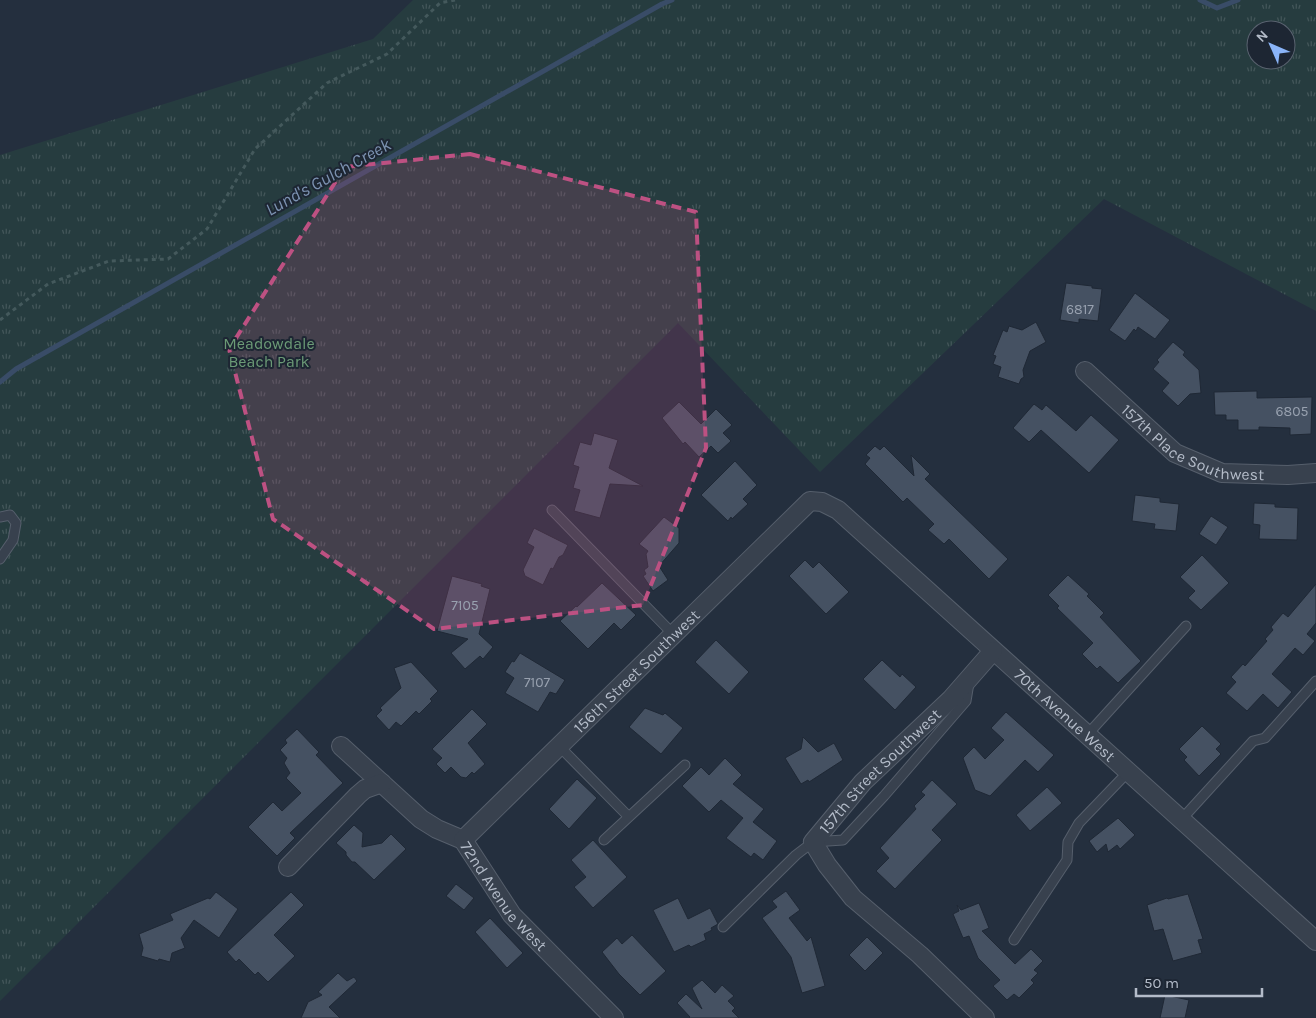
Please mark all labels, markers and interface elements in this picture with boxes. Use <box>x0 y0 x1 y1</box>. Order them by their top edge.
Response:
north arrow <box>1246 20 1296 70</box>
text: N <box>1253 27 1272 46</box>
water label: Lund's Gulch Creek <box>261 133 395 221</box>
house number: 6817 <box>1066 301 1094 318</box>
park label: Meadowdale Beach Park <box>223 334 315 371</box>
street label: 157th Place Southwest <box>1118 400 1264 484</box>
house number: 6805 <box>1276 403 1309 420</box>
house number: 7105 <box>451 597 479 614</box>
street label: 156th Street Southwest <box>569 605 703 737</box>
street label: 70th Avenue West <box>1011 664 1120 765</box>
house number: 7107 <box>524 674 550 691</box>
street label: 157th Street Southwest <box>815 704 945 837</box>
street label: 72nd Avenue West <box>457 838 551 955</box>
scale bar <box>1136 966 1262 998</box>
text: 50 m <box>1144 974 1179 992</box>

